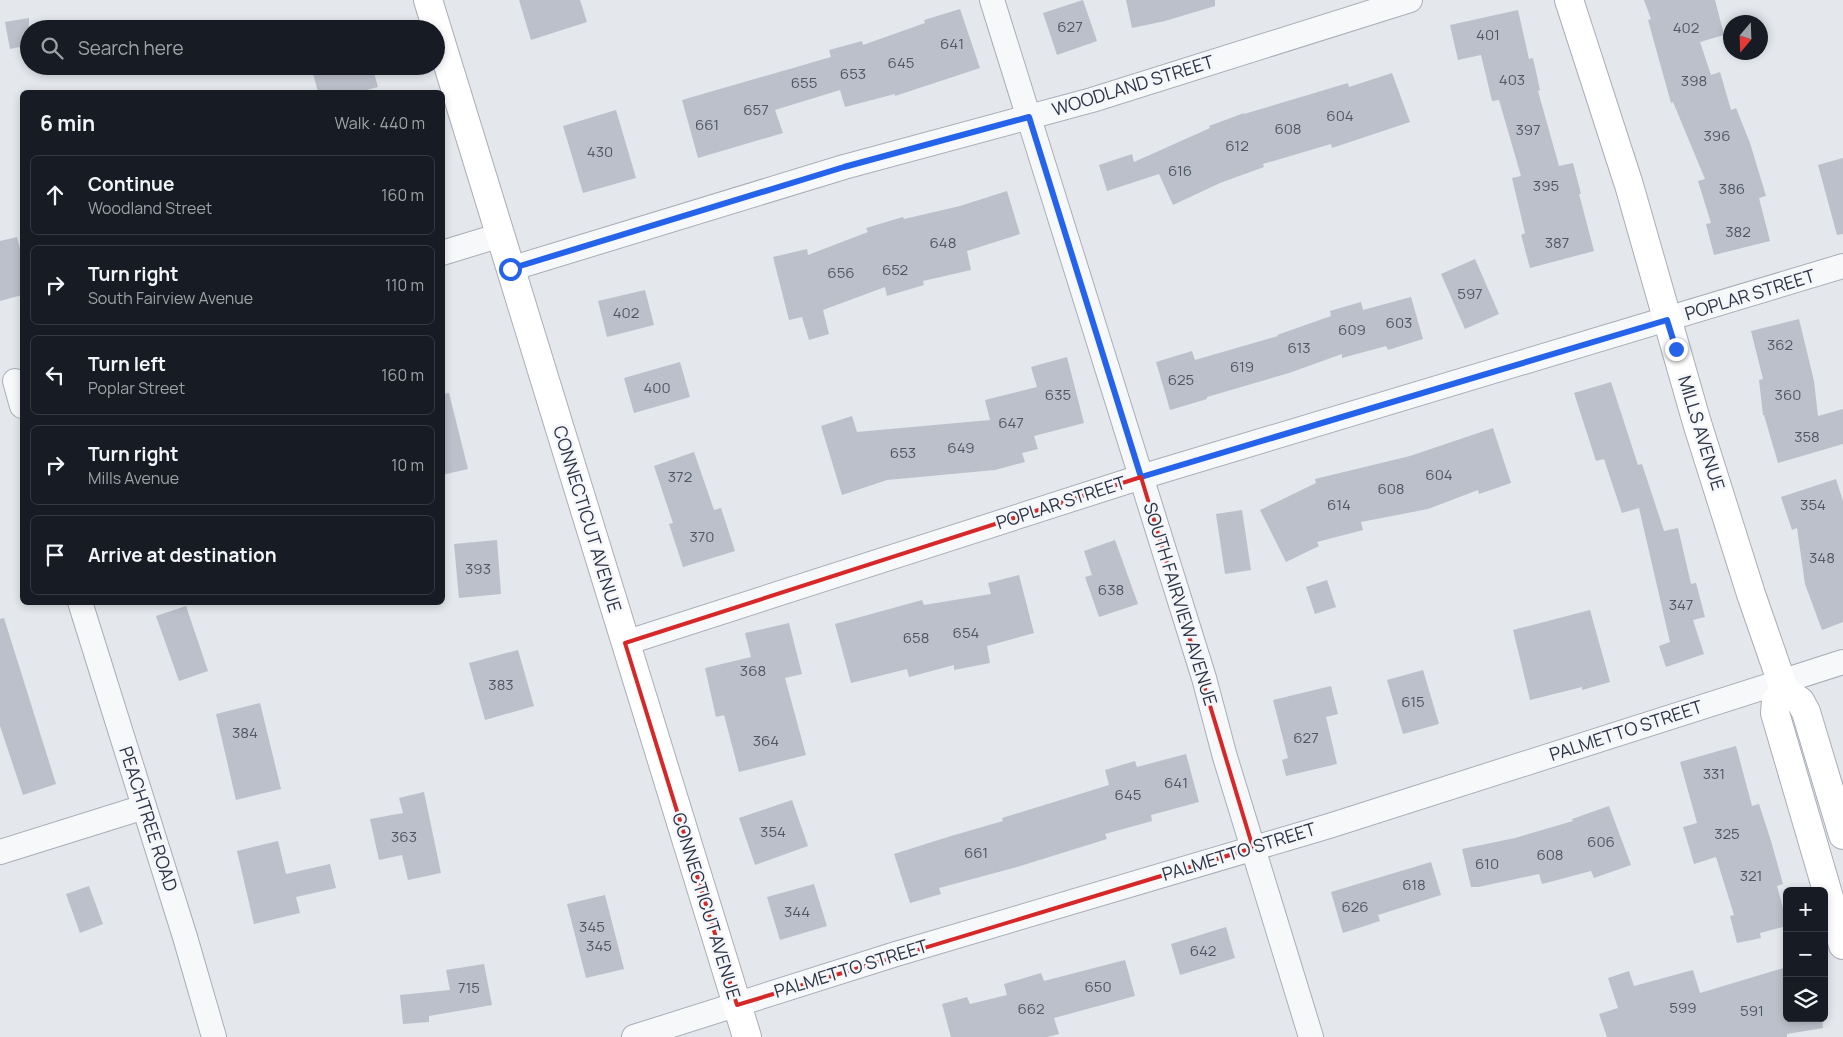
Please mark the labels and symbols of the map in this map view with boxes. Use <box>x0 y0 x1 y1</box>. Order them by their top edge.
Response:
north arrow <box>1723 15 1768 60</box>
house number: 627 <box>1057 16 1083 37</box>
house number: 402 <box>1673 17 1699 38</box>
house number: 401 <box>1476 24 1500 45</box>
house number: 641 <box>940 33 964 54</box>
street label: WOODLAND STREET <box>1049 49 1217 121</box>
house number: 645 <box>888 52 914 73</box>
house number: 653 <box>840 63 866 84</box>
house number: 403 <box>1499 69 1525 90</box>
house number: 398 <box>1681 70 1707 91</box>
house number: 655 <box>791 72 817 93</box>
house number: 657 <box>743 99 769 120</box>
house number: 604 <box>1326 105 1354 126</box>
house number: 661 <box>695 114 719 135</box>
house number: 608 <box>1274 118 1302 139</box>
house number: 397 <box>1516 119 1540 140</box>
house number: 396 <box>1704 125 1730 146</box>
house number: 612 <box>1225 135 1249 156</box>
house number: 430 <box>587 141 613 162</box>
house number: 616 <box>1168 160 1192 181</box>
house number: 395 <box>1533 175 1559 196</box>
house number: 386 <box>1719 178 1745 199</box>
house number: 382 <box>1725 221 1751 242</box>
house number: 648 <box>930 232 956 253</box>
house number: 387 <box>1545 232 1569 253</box>
route start <box>499 258 522 281</box>
house number: 652 <box>882 259 908 280</box>
house number: 656 <box>827 262 855 283</box>
street label: POPLAR STREET <box>1682 263 1818 325</box>
house number: 597 <box>1457 283 1483 304</box>
house number: 402 <box>613 302 639 323</box>
house number: 603 <box>1386 312 1412 333</box>
house number: 609 <box>1338 319 1366 340</box>
house number: 362 <box>1767 334 1793 355</box>
house number: 613 <box>1287 337 1311 358</box>
route end <box>1665 338 1688 361</box>
house number: 619 <box>1230 356 1254 377</box>
house number: 625 <box>1168 369 1194 390</box>
street label: MILLS AVENUE <box>1673 372 1731 493</box>
house number: 400 <box>643 377 671 398</box>
house number: 635 <box>1045 384 1071 405</box>
house number: 360 <box>1775 384 1801 405</box>
house number: 647 <box>998 412 1024 433</box>
street label: CONNECTICUT AVENUE <box>548 422 628 615</box>
house number: 358 <box>1794 426 1820 447</box>
house number: 649 <box>947 437 975 458</box>
house number: 653 <box>890 442 916 463</box>
house number: 604 <box>1425 464 1453 485</box>
house number: 372 <box>668 466 692 487</box>
street label: POPLAR STREET <box>993 470 1129 534</box>
house number: 608 <box>1377 478 1405 499</box>
house number: 614 <box>1327 494 1351 515</box>
house number: 354 <box>1800 494 1826 515</box>
street label: SOUTH FAIRVIEW AVENUE <box>1139 499 1223 708</box>
house number: 370 <box>690 526 714 547</box>
house number: 348 <box>1809 547 1835 568</box>
house number: 393 <box>465 558 491 579</box>
house number: 638 <box>1098 579 1124 600</box>
house number: 347 <box>1669 594 1693 615</box>
house number: 654 <box>953 622 980 643</box>
house number: 658 <box>903 627 929 648</box>
house number: 368 <box>740 660 766 681</box>
house number: 383 <box>488 674 514 695</box>
house number: 615 <box>1401 691 1425 712</box>
street label: PALMETTO STREET <box>1546 694 1706 766</box>
house number: 384 <box>232 722 258 743</box>
house number: 627 <box>1293 727 1319 748</box>
house number: 364 <box>753 730 779 751</box>
street label: PEACHTREE ROAD <box>114 743 184 894</box>
house number: 331 <box>1703 763 1725 784</box>
house number: 641 <box>1164 772 1188 793</box>
house number: 645 <box>1115 784 1141 805</box>
street label: CONNECTICUT AVENUE <box>667 809 747 1002</box>
street label: PALMETTO STREET <box>1159 816 1319 886</box>
house number: 354 <box>760 821 786 842</box>
house number: 325 <box>1714 823 1740 844</box>
house number: 363 <box>391 826 417 847</box>
house number: 606 <box>1587 831 1615 852</box>
house number: 661 <box>964 842 988 863</box>
house number: 608 <box>1536 844 1564 865</box>
house number: 610 <box>1475 853 1499 874</box>
house number: 321 <box>1740 865 1762 886</box>
house number: 618 <box>1402 874 1426 895</box>
house number: 626 <box>1341 896 1369 917</box>
house number: 344 <box>784 901 810 922</box>
house number: 345 <box>579 916 605 937</box>
street label: PALMETTO STREET <box>771 933 931 1003</box>
house number: 345 <box>586 935 612 956</box>
house number: 642 <box>1190 940 1216 961</box>
house number: 650 <box>1084 976 1112 997</box>
house number: 715 <box>458 977 480 998</box>
house number: 599 <box>1669 997 1697 1018</box>
house number: 662 <box>1017 998 1045 1019</box>
house number: 591 <box>1740 1000 1764 1021</box>

